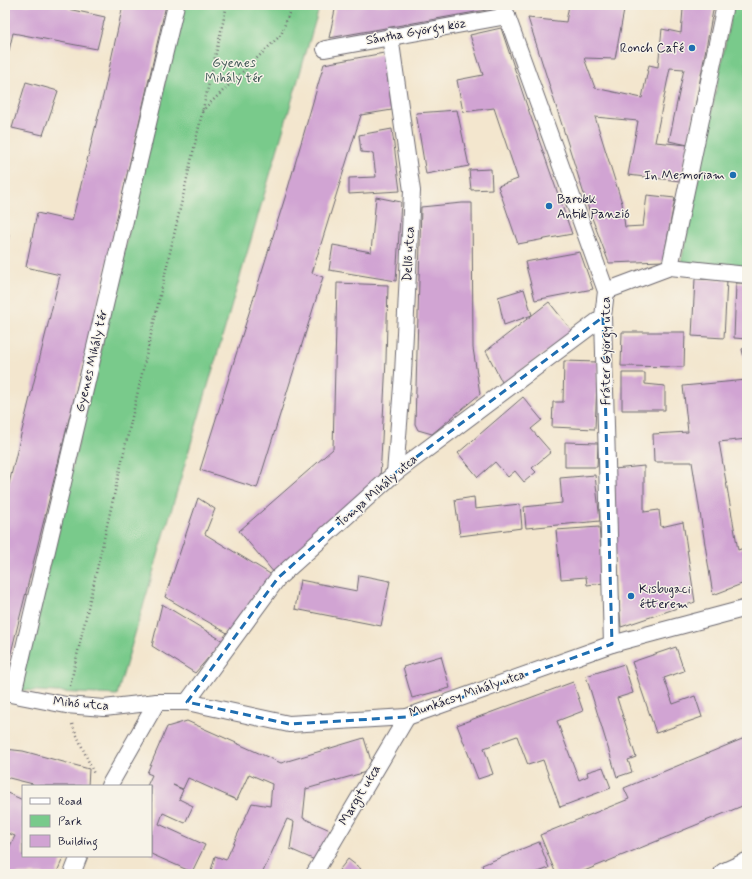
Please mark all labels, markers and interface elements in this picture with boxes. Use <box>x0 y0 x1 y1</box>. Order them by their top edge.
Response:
street label: Sántha György köz <box>365 15 468 51</box>
place label: Ronch Café <box>620 40 684 57</box>
marker: Ronch Café <box>687 43 697 53</box>
park label: Gyenes Mihály tér <box>205 55 264 87</box>
place label: In Memoriam <box>644 167 725 184</box>
marker: In Memoriam <box>728 170 738 180</box>
place label: Barokk Antik Panzió <box>557 191 630 223</box>
marker: Barokk Antik Panzió <box>544 201 554 211</box>
street label: Dellő utca <box>399 226 419 282</box>
street label: Fráter György utca <box>598 297 617 405</box>
street label: Gyenes Mihály tér <box>72 308 112 414</box>
street label: Tompa Mihály utca <box>333 451 421 531</box>
place label: Kisbugaci étterem <box>639 581 691 613</box>
marker: Kisbugaci étterem <box>626 591 636 601</box>
street label: Munkácsy Mihály utca <box>407 666 527 722</box>
street label: Mihó utca <box>52 693 110 715</box>
street label: Margit utca <box>335 761 386 829</box>
legend <box>22 785 152 857</box>
text: Road <box>58 794 82 810</box>
text: Park <box>58 814 82 830</box>
text: Building <box>58 834 98 851</box>

